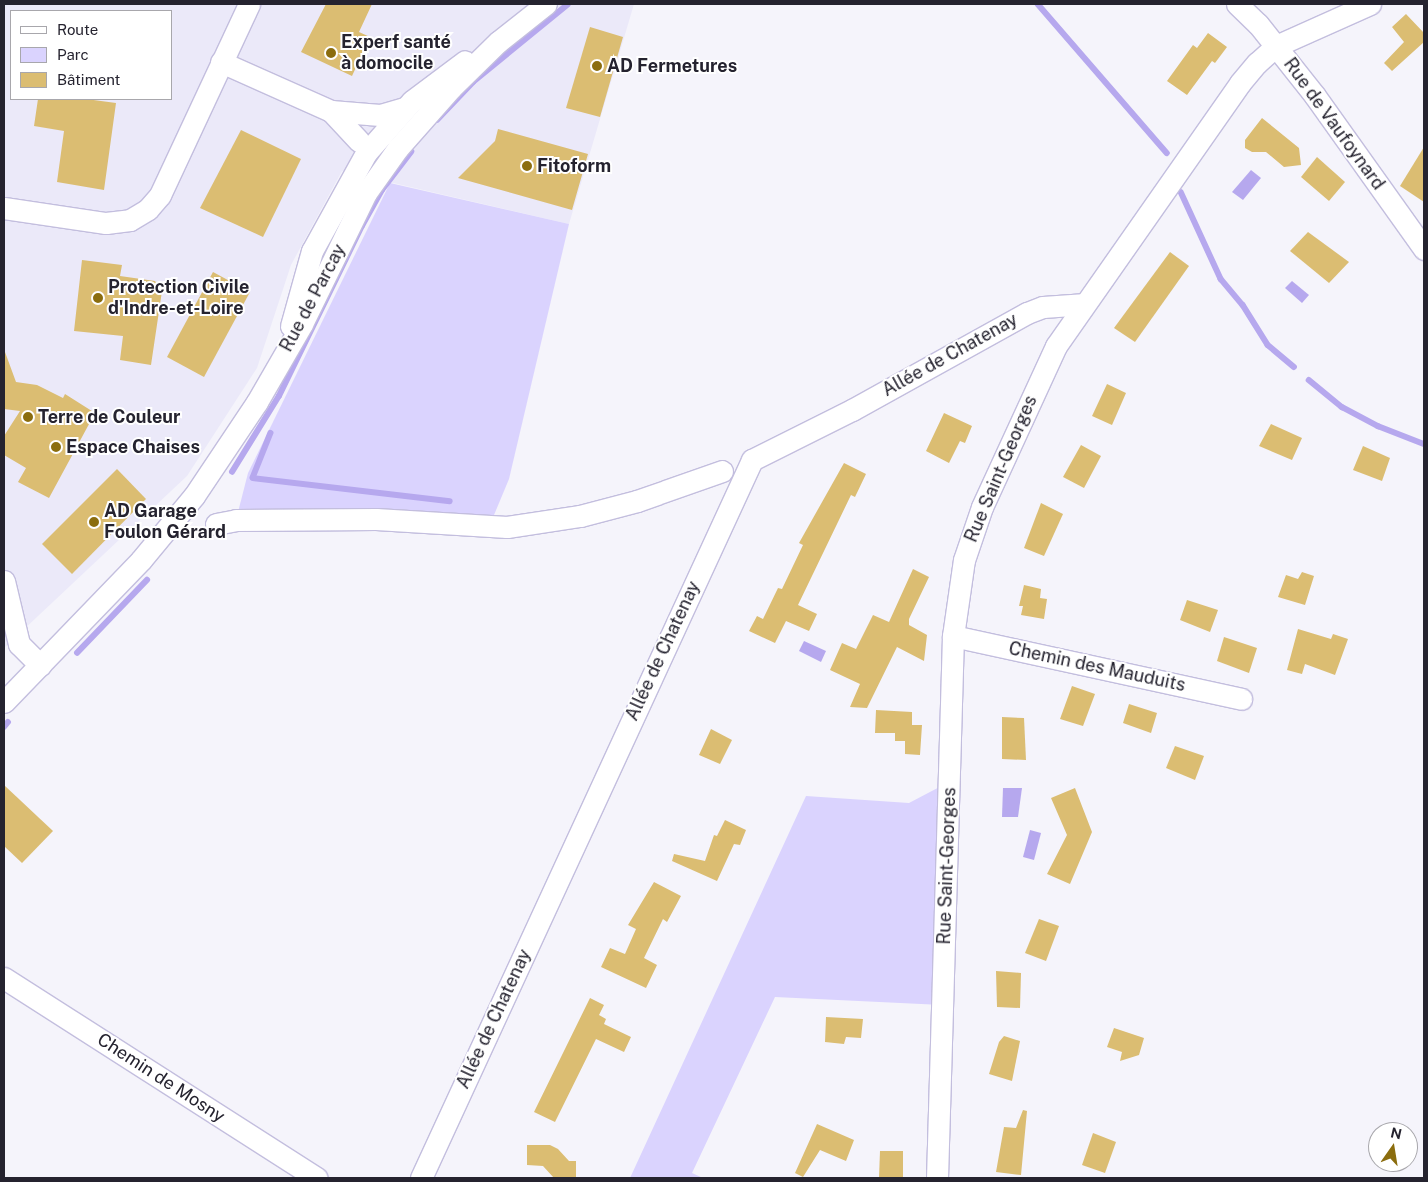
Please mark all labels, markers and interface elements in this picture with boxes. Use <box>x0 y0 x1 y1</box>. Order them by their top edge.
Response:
legend <box>10 10 172 100</box>
text: Route <box>57 21 98 38</box>
place label: Experf santé à domocile <box>341 32 451 74</box>
text: Parc <box>57 46 89 63</box>
marker: Experf santé à domocile <box>325 47 337 59</box>
street label: Rue de Vaufoynard <box>1279 53 1389 195</box>
place label: AD Fermetures <box>607 55 737 77</box>
marker: AD Fermetures <box>591 60 603 72</box>
text: Bâtiment <box>57 71 120 88</box>
place label: Fitoform <box>537 155 611 177</box>
marker: Fitoform <box>521 160 533 172</box>
street label: Rue de Parcay <box>275 240 351 356</box>
place label: Protection Civile d'Indre-et-Loire <box>108 277 249 320</box>
marker: Protection Civile d'Indre-et-Loire <box>92 292 104 304</box>
street label: Allée de Chatenay <box>878 309 1022 401</box>
street label: Rue Saint-Georges <box>960 392 1042 546</box>
place label: Terre de Couleur <box>38 406 181 428</box>
marker: Terre de Couleur <box>22 411 34 423</box>
place label: Espace Chaises <box>66 436 200 458</box>
marker: Espace Chaises <box>50 441 62 453</box>
place label: AD Garage Foulon Gérard <box>104 501 226 544</box>
marker: AD Garage Foulon Gérard <box>88 516 100 528</box>
street label: Allée de Chatenay <box>621 578 705 724</box>
street label: Chemin des Mauduits <box>1007 638 1187 696</box>
street label: Rue Saint-Georges <box>933 787 961 945</box>
street label: Allée de Chatenay <box>452 946 536 1092</box>
street label: Chemin de Mosny <box>93 1029 229 1127</box>
north arrow <box>1368 1122 1418 1172</box>
text: N <box>1389 1124 1403 1142</box>

